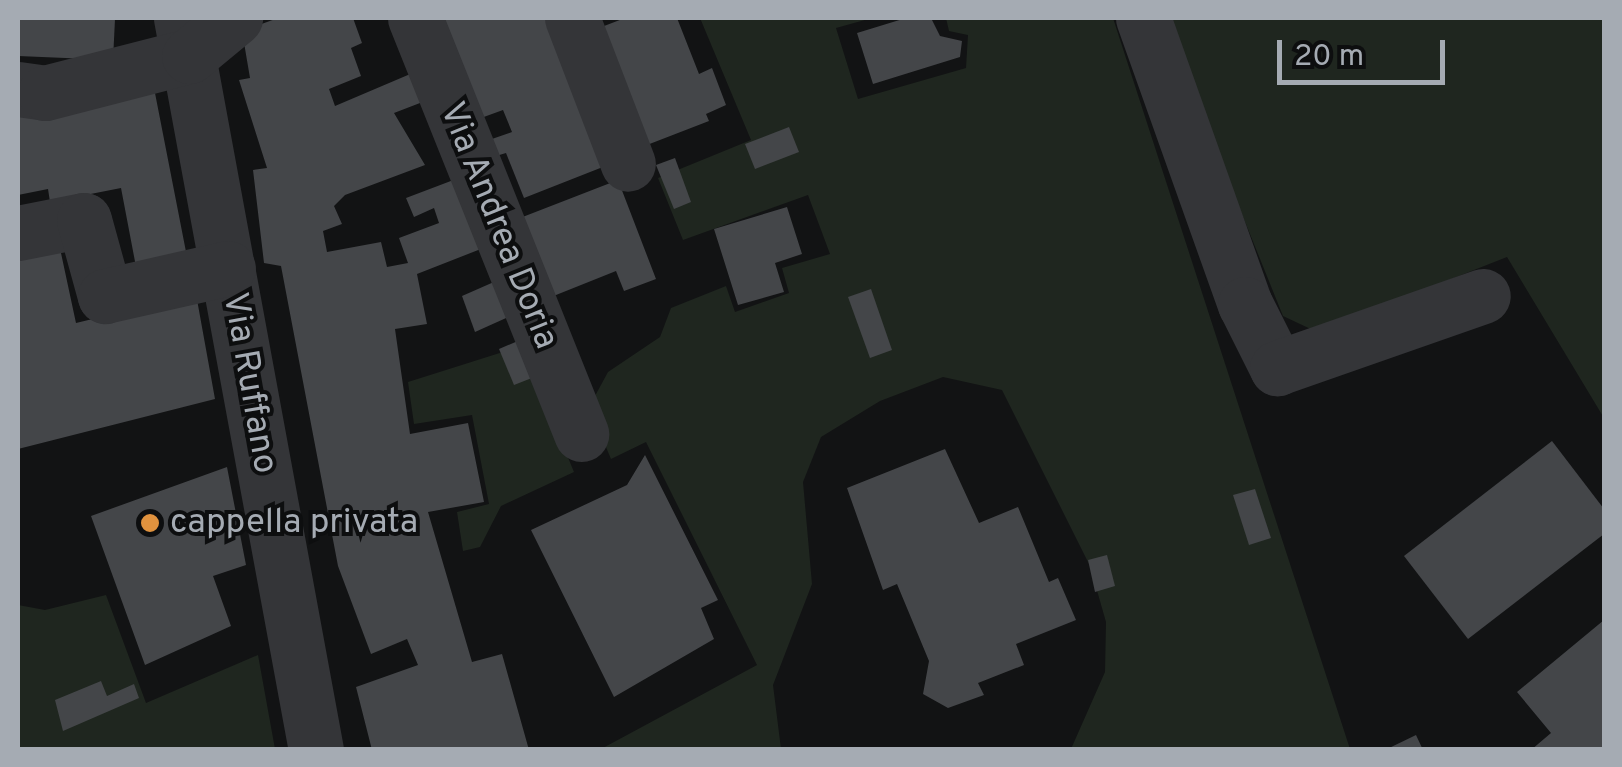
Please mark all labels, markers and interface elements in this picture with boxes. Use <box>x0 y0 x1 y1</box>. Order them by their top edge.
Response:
scale bar <box>1282 20 1450 82</box>
text: 20 m <box>1294 39 1364 76</box>
street label: Via Andrea Doria <box>429 96 567 356</box>
street label: Via Ruffano <box>212 289 286 477</box>
place label: cappella privata <box>170 502 418 544</box>
marker: cappella privata <box>139 512 161 534</box>

